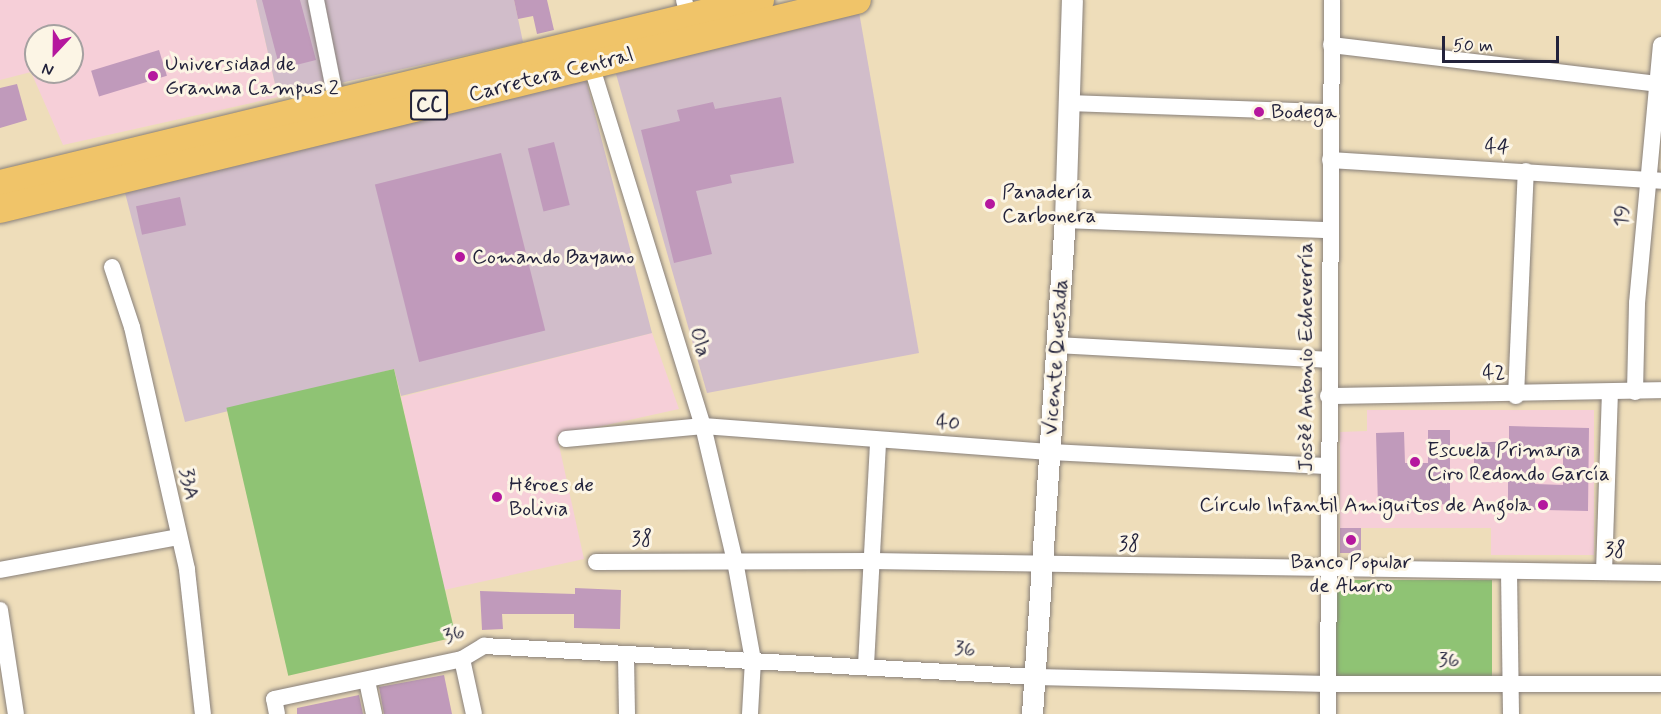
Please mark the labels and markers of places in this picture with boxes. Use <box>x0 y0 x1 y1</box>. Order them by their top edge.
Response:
place label: Universidad de Granma Campus 2 <box>165 51 334 101</box>
marker: Universidad de Granma Campus 2 <box>146 69 160 83</box>
place label: Bodega <box>1271 99 1337 125</box>
marker: Bodega <box>1252 105 1266 119</box>
place label: Panadería Carbonera <box>1002 179 1096 229</box>
marker: Panadería Carbonera <box>983 197 997 211</box>
place label: Comando Bayamo <box>472 244 642 270</box>
marker: Comando Bayamo <box>453 250 467 264</box>
place label: Escuela Primaria Ciro Redondo García <box>1427 437 1608 487</box>
marker: Escuela Primaria Ciro Redondo García <box>1408 455 1422 469</box>
place label: Héroes de Bolivia <box>509 472 594 522</box>
marker: Héroes de Bolivia <box>490 490 504 504</box>
place label: Círculo Infantil Amiguitos de Angola <box>1203 492 1531 518</box>
marker: Círculo Infantil Amiguitos de Angola <box>1536 498 1550 512</box>
marker: Banco Popular de Ahorro <box>1344 533 1358 547</box>
place label: Banco Popular de Ahorro <box>1291 549 1411 599</box>

